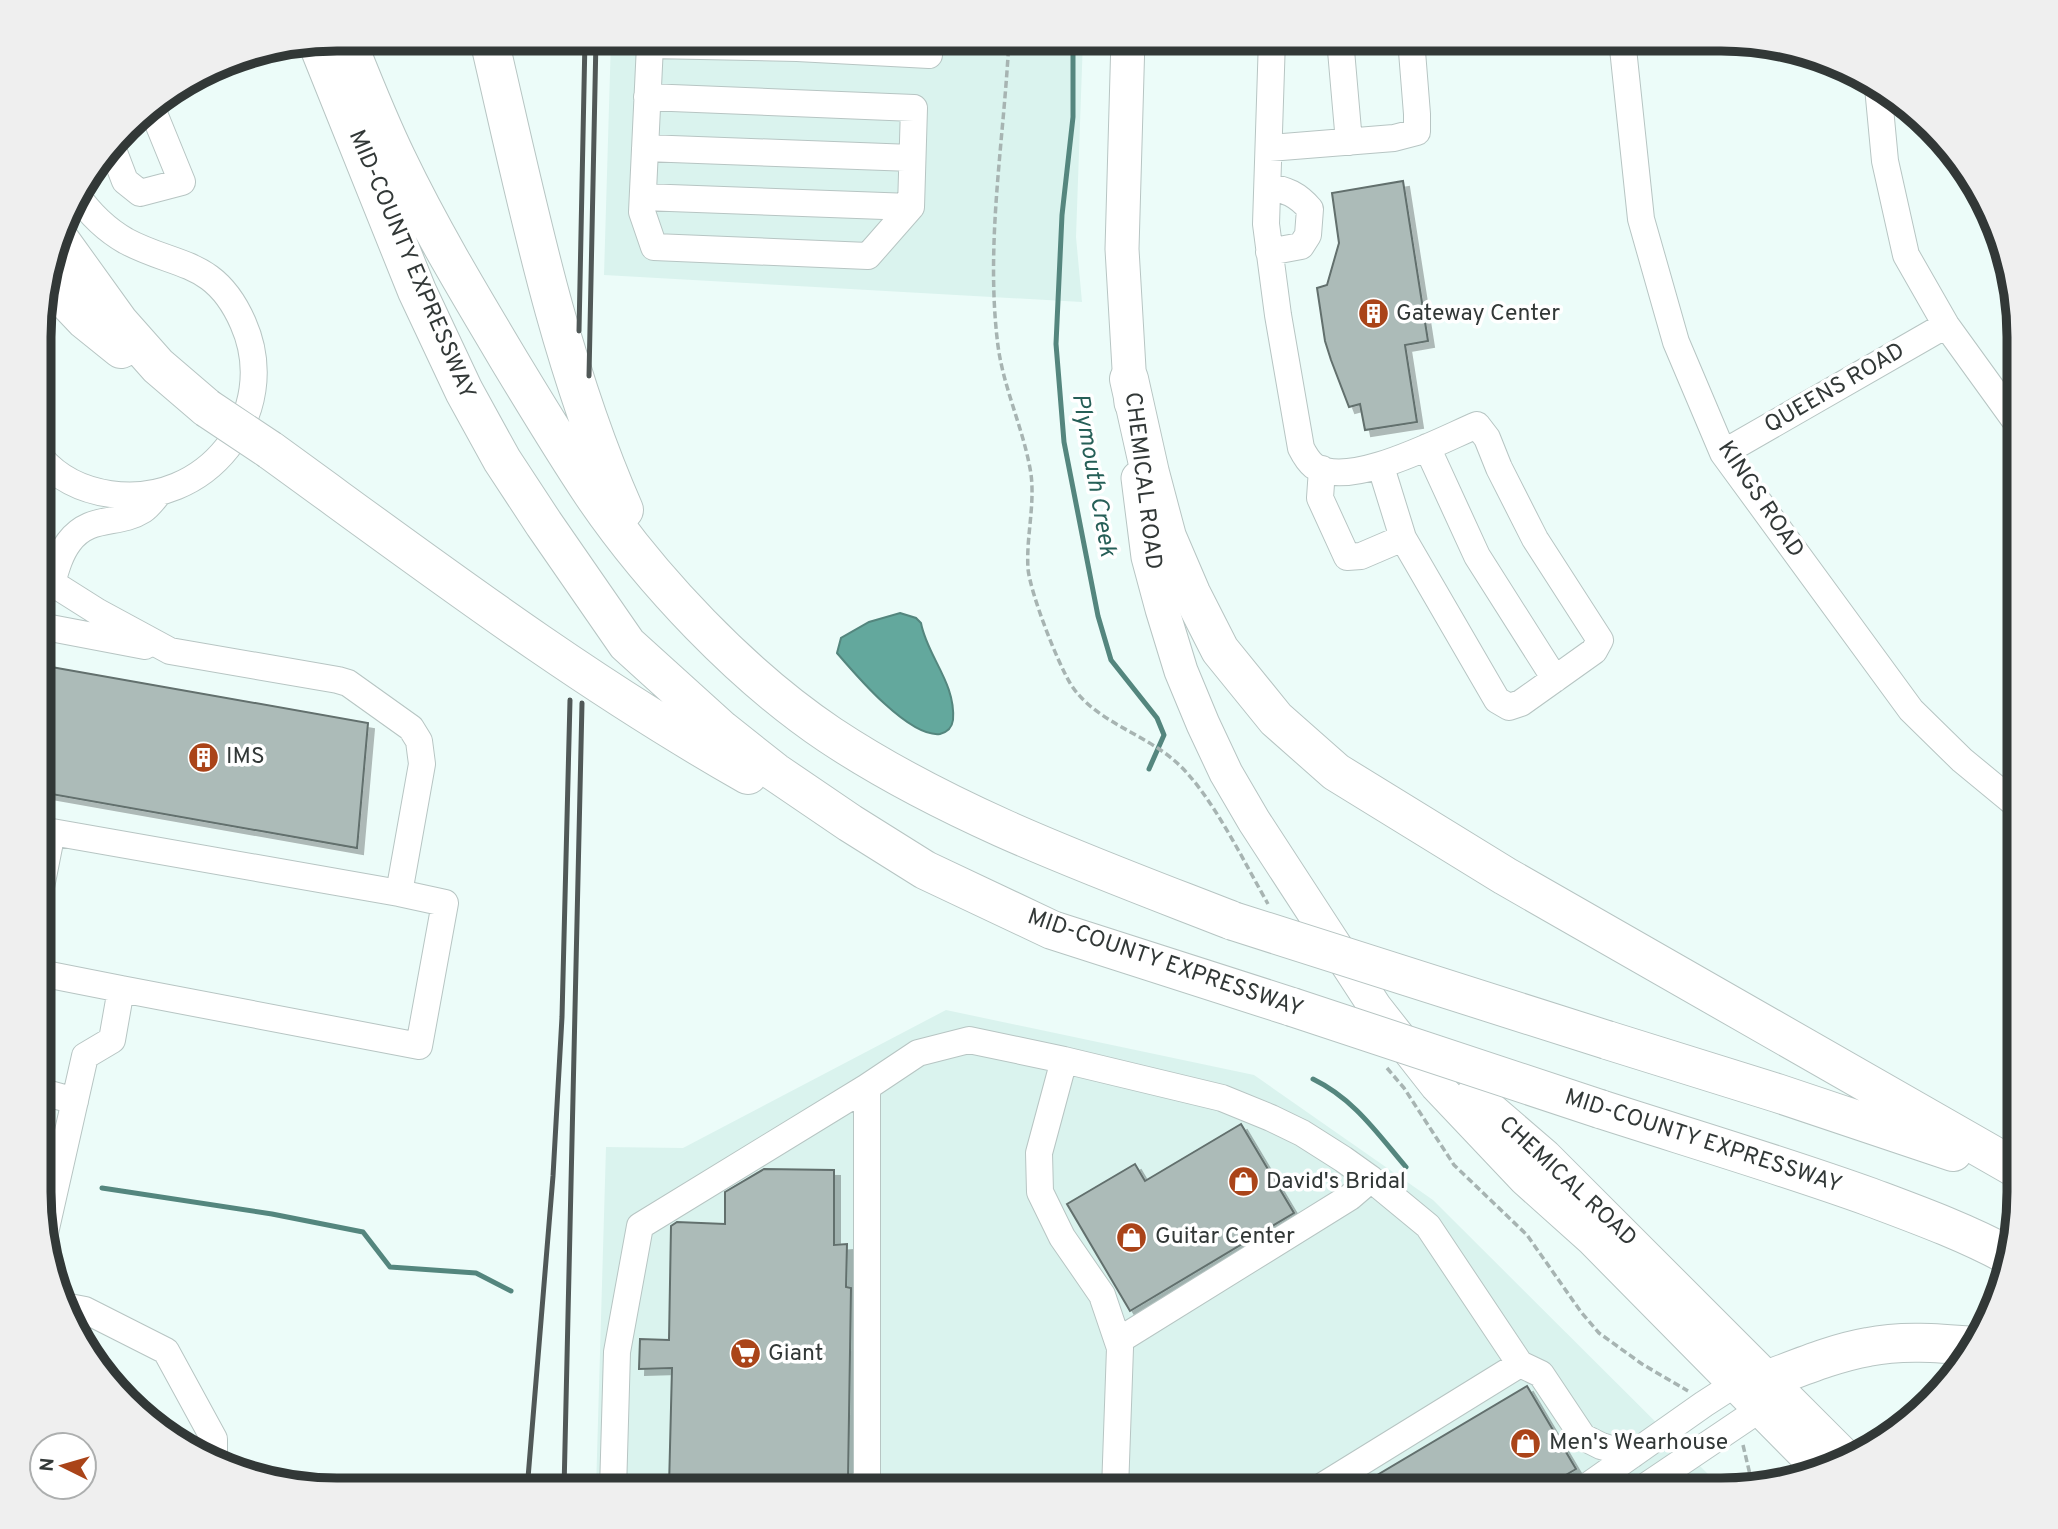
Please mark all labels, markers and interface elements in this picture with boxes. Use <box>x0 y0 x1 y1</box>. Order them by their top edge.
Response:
street label: MID-COUNTY EXPRESSWAY <box>341 126 481 404</box>
building icon: Gateway Center <box>1356 297 1390 331</box>
place label: Gateway Center <box>1396 300 1560 329</box>
street label: QUEENS ROAD <box>1760 337 1910 441</box>
water label: Plymouth Creek <box>1064 391 1122 560</box>
street label: CHEMICAL ROAD <box>1117 391 1167 571</box>
street label: KINGS ROAD <box>1710 436 1810 564</box>
building icon: IMS <box>186 740 220 774</box>
place label: IMS <box>226 743 265 772</box>
street label: MID-COUNTY EXPRESSWAY <box>1023 903 1307 1025</box>
street label: MID-COUNTY EXPRESSWAY <box>1561 1083 1845 1201</box>
street label: CHEMICAL ROAD <box>1492 1111 1642 1253</box>
shop icon: David's Bridal <box>1226 1165 1260 1199</box>
place label: David's Bridal <box>1266 1168 1406 1197</box>
shop icon: Guitar Center <box>1115 1220 1149 1254</box>
place label: Guitar Center <box>1155 1223 1295 1252</box>
supermarket icon: Giant <box>728 1337 762 1371</box>
place label: Giant <box>768 1340 823 1369</box>
shop icon: Men's Wearhouse <box>1509 1426 1543 1460</box>
place label: Men's Wearhouse <box>1549 1429 1728 1458</box>
north arrow <box>28 1431 98 1501</box>
text: N <box>36 1457 61 1473</box>

